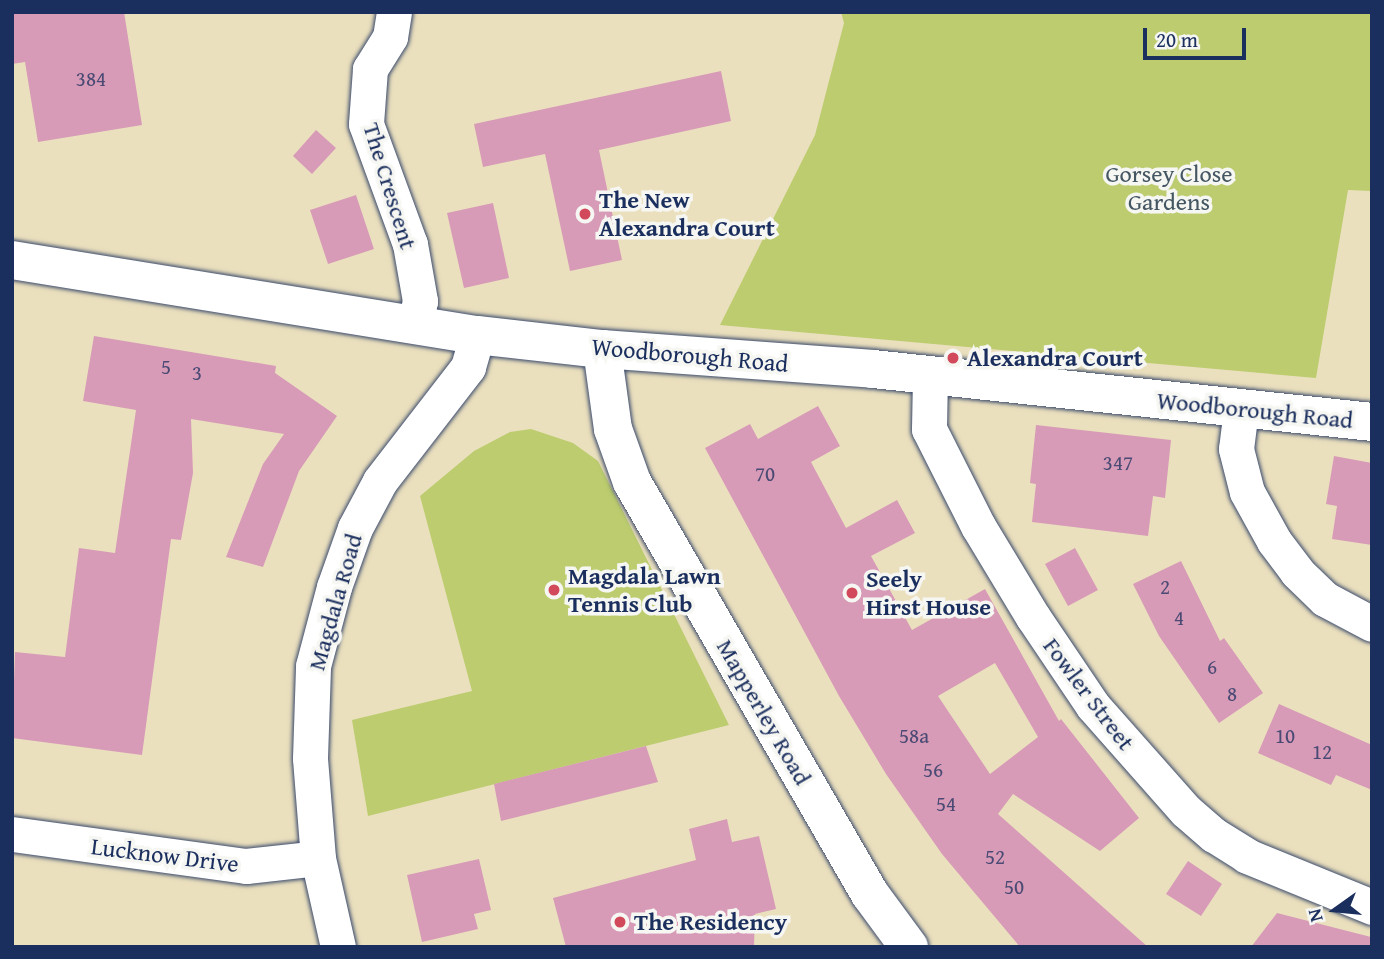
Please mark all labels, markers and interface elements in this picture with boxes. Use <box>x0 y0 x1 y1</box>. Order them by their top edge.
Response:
scale bar <box>1146 14 1249 58</box>
text: 20 m <box>1156 24 1198 55</box>
house number: 384 <box>76 66 106 92</box>
street label: The Crescent <box>357 119 423 253</box>
park label: Gorsey Close Gardens <box>1105 160 1233 216</box>
place label: The New Alexandra Court <box>599 186 775 242</box>
marker: The New Alexandra Court <box>577 206 593 222</box>
street label: Woodborough Road <box>591 332 789 378</box>
place label: Alexandra Court <box>967 344 1143 372</box>
marker: Alexandra Court <box>945 350 961 366</box>
house number: 5 <box>161 354 171 380</box>
house number: 3 <box>192 360 202 386</box>
street label: Woodborough Road <box>1155 385 1355 435</box>
house number: 347 <box>1103 450 1133 476</box>
house number: 70 <box>755 461 775 487</box>
street label: Magdala Road <box>302 530 368 674</box>
place label: Magdala Lawn Tennis Club <box>568 562 721 618</box>
place label: Seely Hirst House <box>866 565 991 621</box>
house number: 2 <box>1160 574 1170 600</box>
marker: Magdala Lawn Tennis Club <box>546 582 562 598</box>
marker: Seely Hirst House <box>844 585 860 601</box>
house number: 4 <box>1174 605 1184 631</box>
street label: Fowler Street <box>1037 632 1141 756</box>
street label: Mapperley Road <box>711 634 817 790</box>
house number: 6 <box>1207 654 1217 680</box>
house number: 8 <box>1227 681 1237 707</box>
house number: 58a <box>899 723 929 749</box>
house number: 10 <box>1275 723 1295 749</box>
house number: 12 <box>1312 739 1332 765</box>
house number: 56 <box>923 757 943 783</box>
house number: 54 <box>936 791 956 817</box>
street label: Lucknow Drive <box>89 832 241 878</box>
house number: 52 <box>985 844 1005 870</box>
house number: 50 <box>1004 874 1024 900</box>
north arrow <box>1300 875 1370 945</box>
text: N <box>1300 906 1330 925</box>
place label: The Residency <box>634 908 787 936</box>
marker: The Residency <box>612 914 628 930</box>

